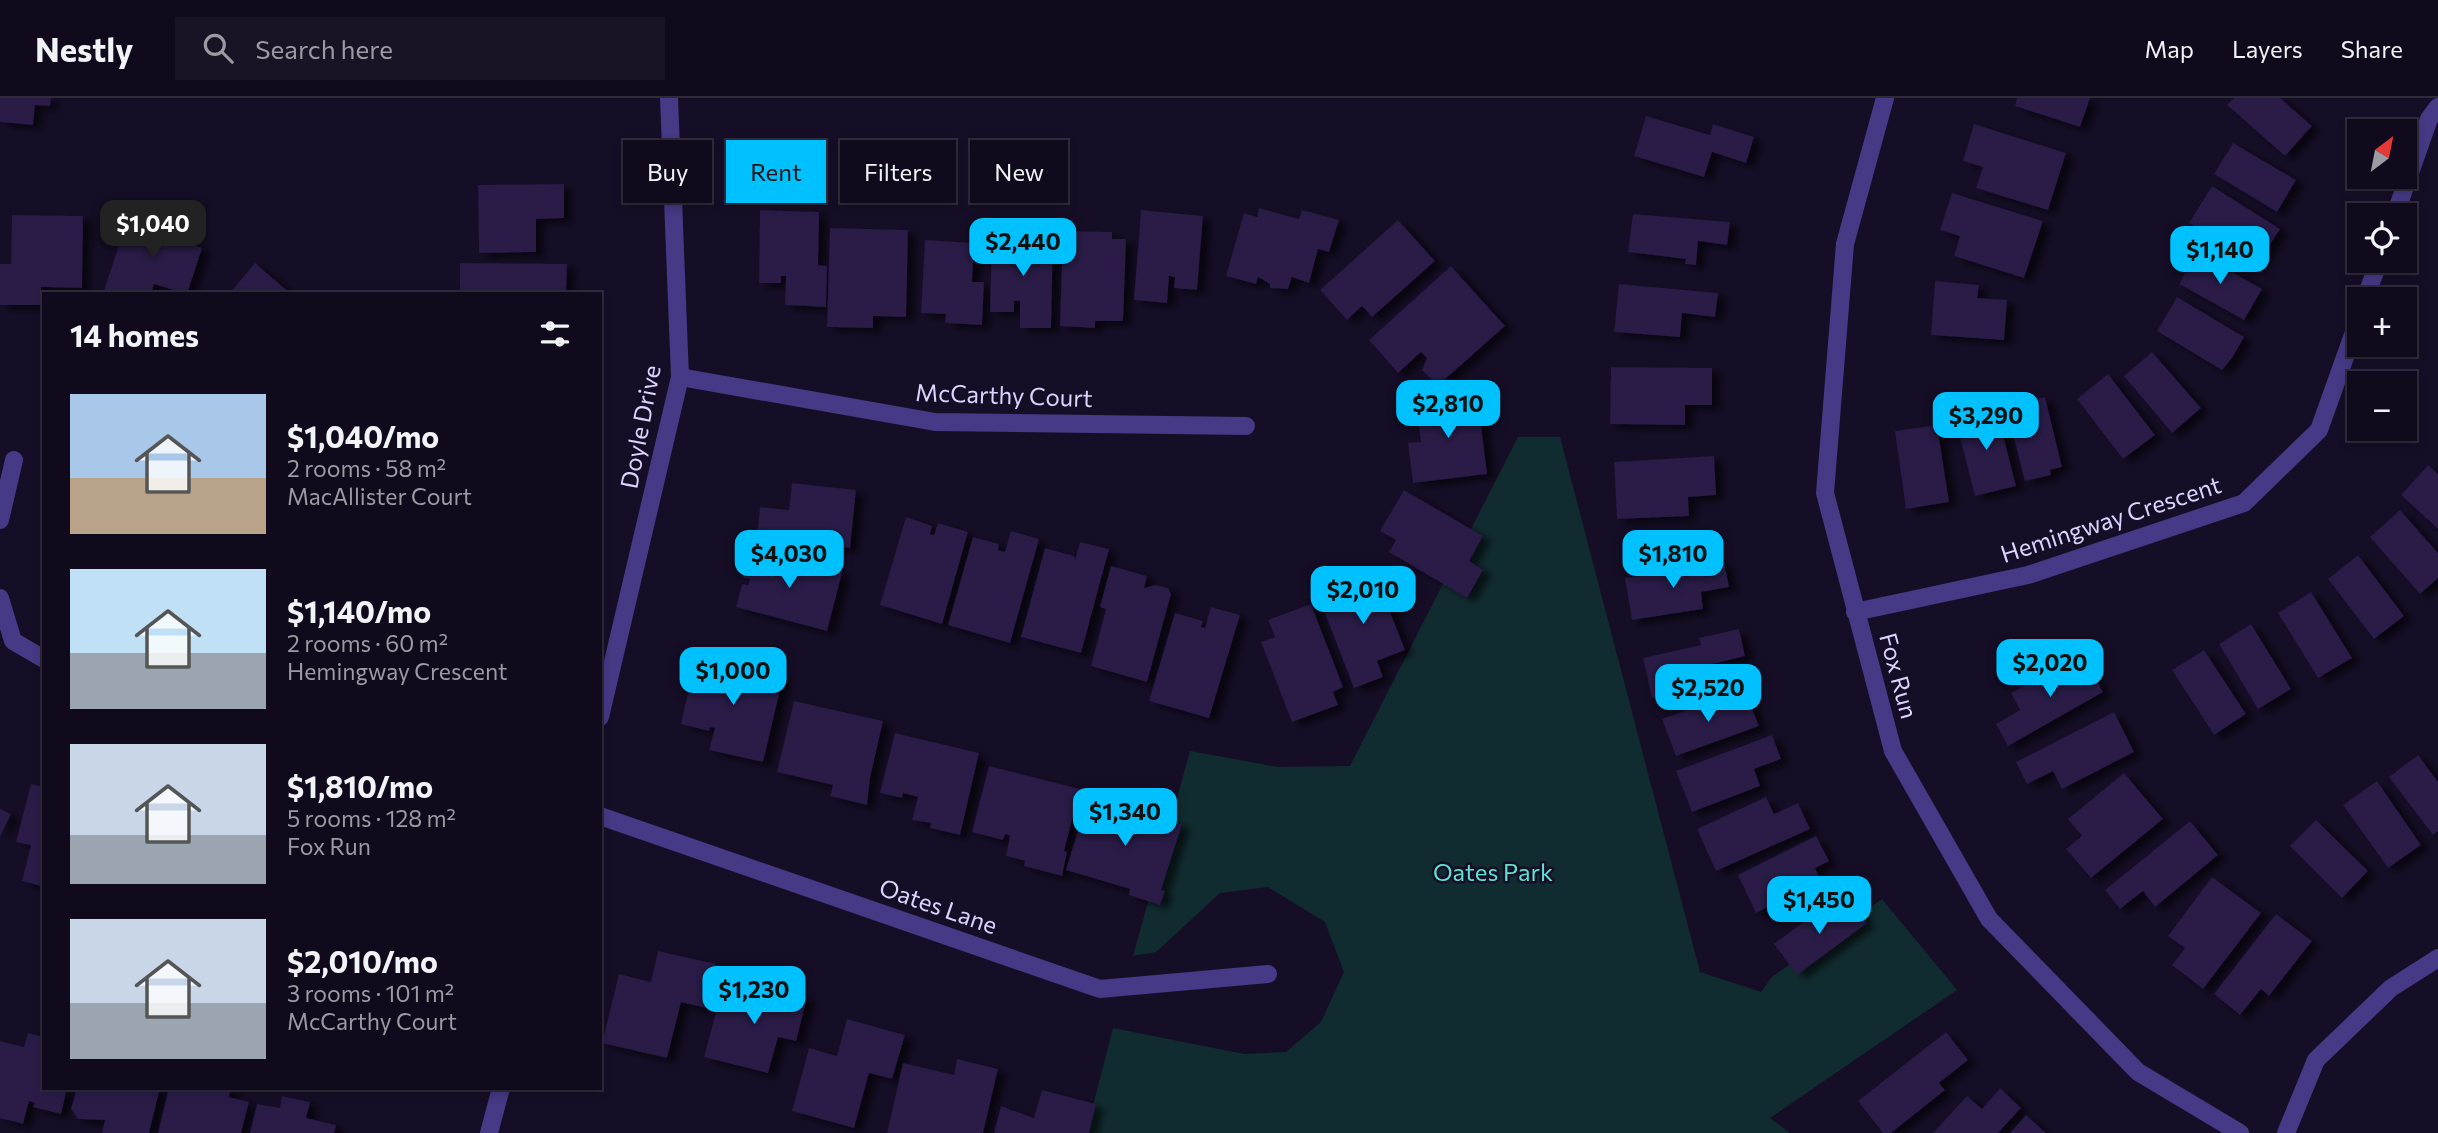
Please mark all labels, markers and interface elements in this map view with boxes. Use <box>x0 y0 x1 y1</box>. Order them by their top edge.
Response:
search box <box>175 17 665 80</box>
text: Nestly <box>35 28 133 69</box>
icon: search <box>199 29 237 67</box>
text: Search here <box>255 33 393 64</box>
text: Map <box>2145 34 2194 63</box>
text: Layers <box>2232 34 2303 63</box>
text: Share <box>2341 34 2403 63</box>
north arrow <box>2347 119 2417 189</box>
map controls <box>2347 119 2417 441</box>
chip: Buy <box>623 140 712 203</box>
chip: Rent <box>726 140 826 203</box>
chip: Filters <box>840 140 956 203</box>
chip: New <box>970 140 1068 203</box>
pin: $1,040 <box>96 200 210 260</box>
button: locate <box>2347 203 2417 273</box>
text: $1,040 <box>116 209 190 237</box>
pin: $2,440 <box>966 218 1080 278</box>
pin: $1,140 <box>2163 226 2277 286</box>
text: $2,440 <box>985 227 1061 255</box>
text: $1,140 <box>2186 235 2254 263</box>
button: + <box>2347 287 2417 357</box>
icon: filters <box>536 315 574 353</box>
text: 14 homes <box>70 316 199 353</box>
street label: Doyle Drive <box>613 362 666 491</box>
button: − <box>2347 371 2417 441</box>
street label: McCarthy Court <box>915 377 1093 412</box>
pin: $2,810 <box>1391 380 1505 440</box>
text: $2,810 <box>1412 389 1484 417</box>
pin: $3,290 <box>1929 392 2043 452</box>
text: $3,290 <box>1949 401 2023 429</box>
text: $1,040/mo <box>287 417 439 454</box>
icon: home <box>126 422 210 506</box>
text: 2 rooms · 58 m² <box>287 454 446 482</box>
street label: Hemingway Crescent <box>1997 469 2225 568</box>
text: MacAllister Court <box>287 482 472 510</box>
pin: $4,030 <box>732 531 846 590</box>
pin: $1,810 <box>1616 531 1730 590</box>
text: $4,030 <box>751 539 827 567</box>
text: $1,810 <box>1639 539 1707 567</box>
pin: $2,010 <box>1306 566 1420 626</box>
text: $2,010 <box>1327 575 1399 603</box>
text: $1,140/mo <box>287 592 431 629</box>
icon: home <box>126 597 210 681</box>
text: 2 rooms · 60 m² <box>287 629 448 657</box>
street label: Fox Run <box>1874 630 1925 722</box>
pin: $2,020 <box>1993 640 2107 699</box>
pin: $1,000 <box>676 648 790 707</box>
text: $2,020 <box>2012 648 2088 676</box>
text: $1,000 <box>696 656 770 684</box>
text: Hemingway Crescent <box>287 657 508 685</box>
pin: $2,520 <box>1651 664 1765 724</box>
text: $2,520 <box>1671 673 1745 701</box>
text: $1,810/mo <box>287 767 433 804</box>
icon: home <box>126 772 210 856</box>
pin: $1,340 <box>1068 788 1182 848</box>
text: $1,340 <box>1089 797 1161 825</box>
text: 5 rooms · 128 m² <box>287 804 456 832</box>
text: Fox Run <box>287 832 371 860</box>
park label: Oates Park <box>1433 857 1553 886</box>
street label: Oates Lane <box>876 872 1001 939</box>
pin: $1,450 <box>1762 876 1876 936</box>
text: $1,450 <box>1783 885 1855 913</box>
text: $2,010/mo <box>287 942 438 979</box>
icon: home <box>126 947 210 1031</box>
pin: $1,230 <box>697 967 811 1026</box>
text: $1,230 <box>718 975 790 1003</box>
text: 3 rooms · 101 m² <box>287 979 454 1007</box>
text: McCarthy Court <box>287 1007 457 1035</box>

